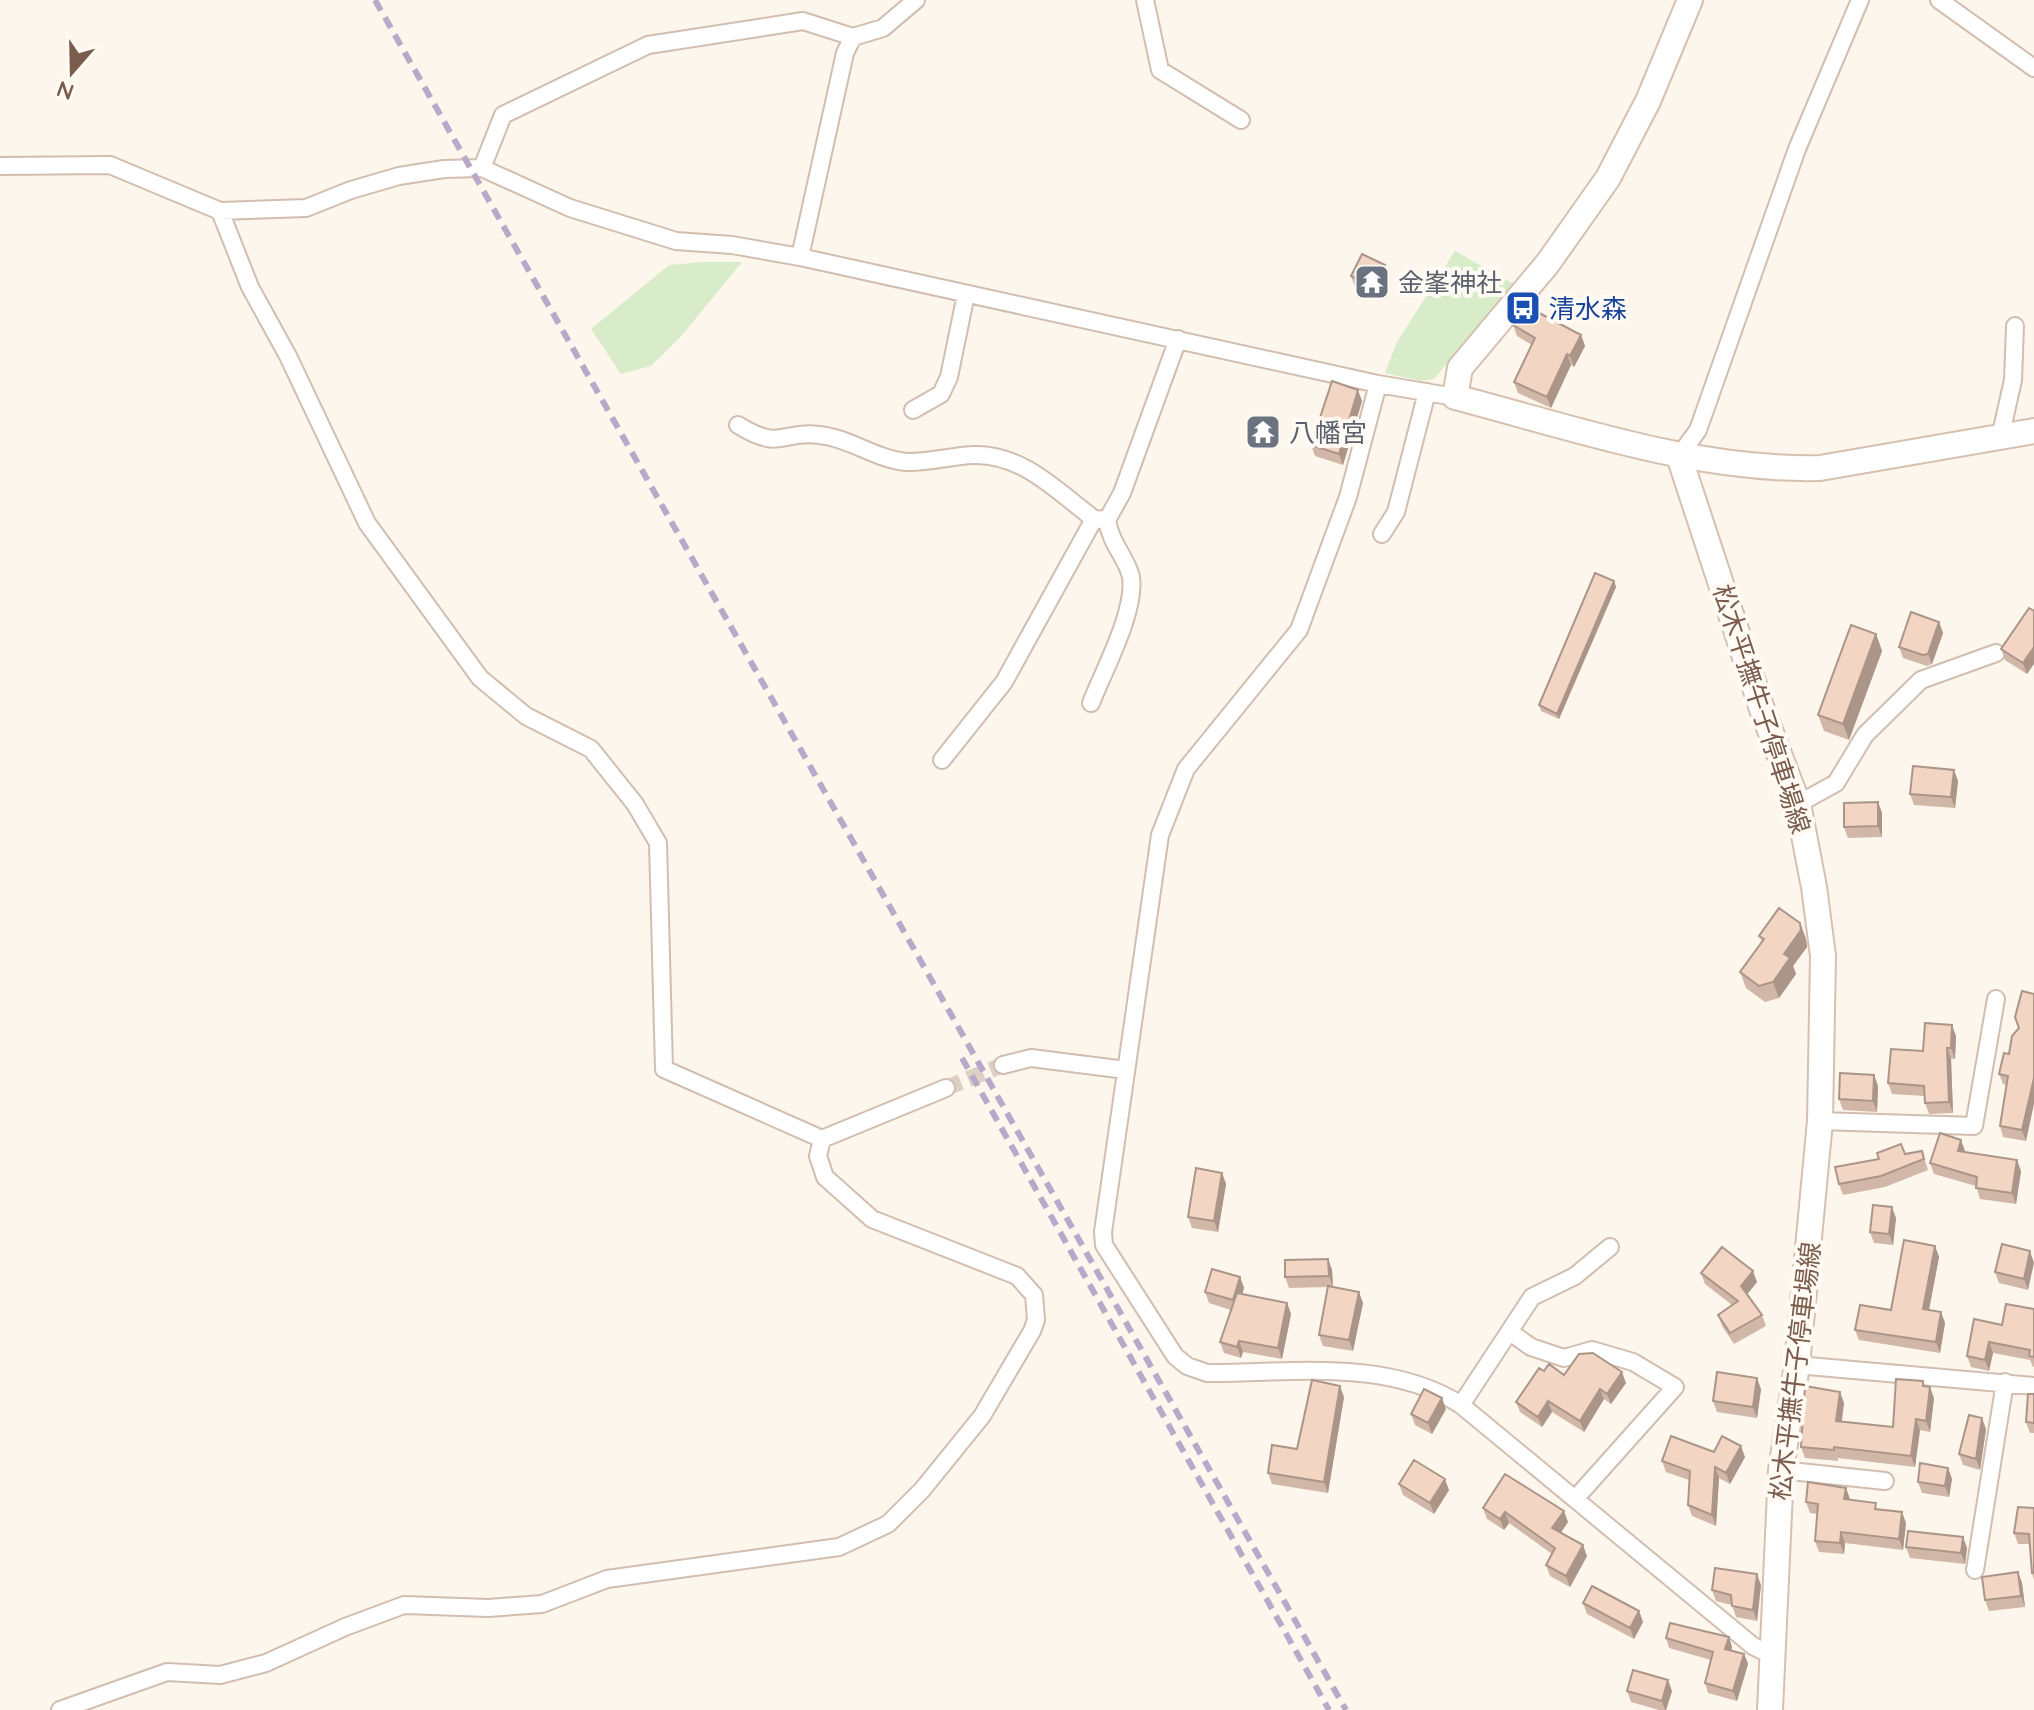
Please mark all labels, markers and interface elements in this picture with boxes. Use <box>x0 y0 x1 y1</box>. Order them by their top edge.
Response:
north arrow <box>32 32 112 112</box>
text: N <box>53 75 78 107</box>
temple icon: 金峯神社 <box>1353 263 1391 301</box>
place label: 金峯神社 <box>1398 266 1502 299</box>
bus stop icon: 清水森 <box>1504 289 1542 327</box>
place label: 清水森 <box>1549 292 1627 325</box>
temple icon: 八幡宮 <box>1244 413 1282 451</box>
place label: 八幡宮 <box>1289 416 1367 449</box>
street label: 松木平撫牛子停車場線 <box>1706 580 1818 838</box>
street label: 松木平撫牛子停車場線 <box>1763 1240 1827 1502</box>

